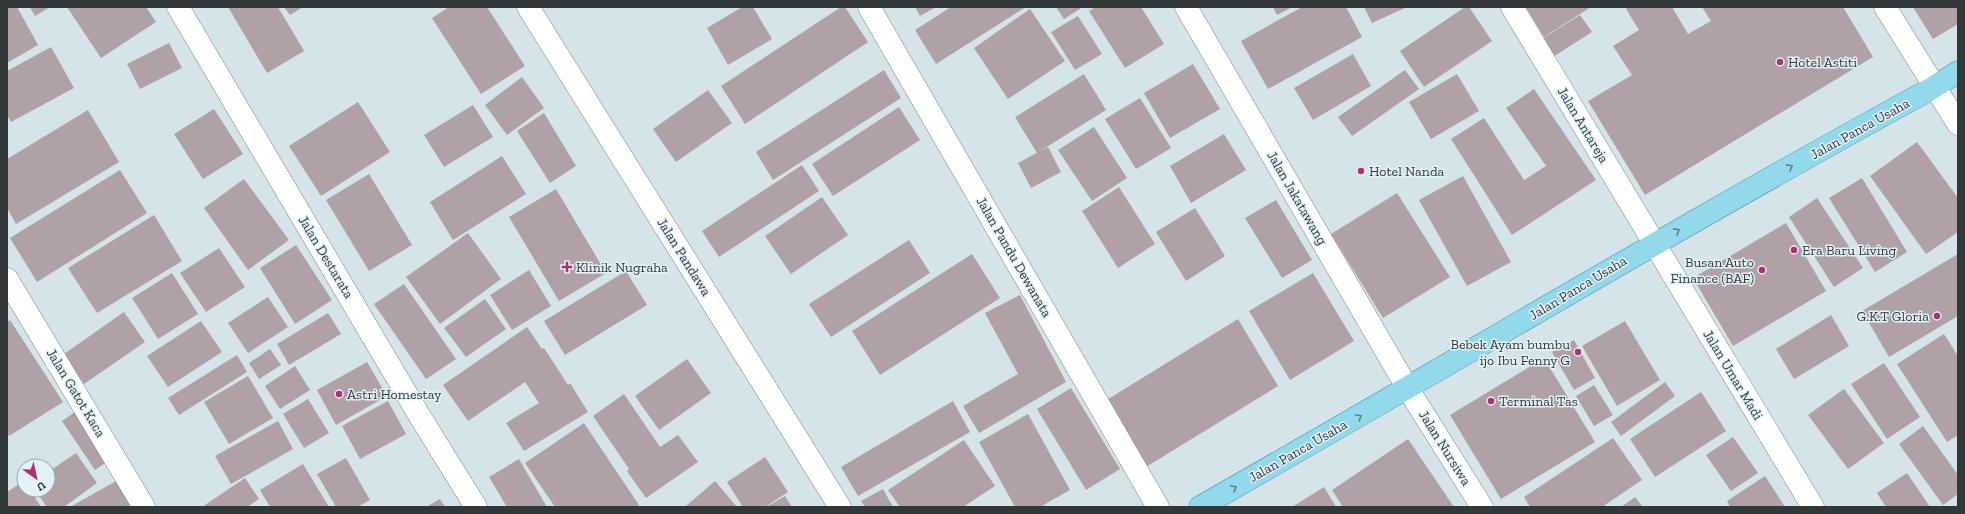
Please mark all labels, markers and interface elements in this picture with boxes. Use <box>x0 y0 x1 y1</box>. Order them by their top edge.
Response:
place label: Hotel Astiti <box>1788 54 1857 71</box>
marker: Hotel Astiti <box>1775 57 1785 67</box>
street label: Jalan Antareja <box>1554 84 1613 166</box>
street label: Jalan Panca Usaha <box>1807 95 1913 163</box>
street label: Jalan Jakatawang <box>1263 148 1331 248</box>
place label: Hotel Nanda <box>1369 163 1445 180</box>
one-way arrow <box>1786 165 1793 172</box>
marker: Hotel Nanda <box>1356 166 1366 176</box>
street label: Jalan Pandu Dewanata <box>973 194 1056 321</box>
street label: Jalan Destarata <box>295 213 358 302</box>
street label: Jalan Pandawa <box>653 215 715 299</box>
one-way arrow <box>1672 228 1680 235</box>
place label: Era Baru Living <box>1802 242 1897 259</box>
marker: Era Baru Living <box>1789 245 1799 255</box>
street label: Jalan Panca Usaha <box>1526 252 1630 324</box>
place label: Busan Auto Finance (BAF) <box>1670 254 1754 287</box>
place label: Klinik Nugraha <box>576 259 668 276</box>
marker: Klinik Nugraha <box>561 261 573 273</box>
marker: Busan Auto Finance (BAF) <box>1757 265 1767 275</box>
place label: G.K.T Gloria <box>1857 308 1929 325</box>
marker: G.K.T Gloria <box>1932 311 1942 321</box>
street label: Jalan Umar Madi <box>1699 327 1767 423</box>
place label: Bebek Ayam bumbu ijo Ibu Fenny G <box>1451 336 1570 369</box>
street label: Jalan Gatot Kaca <box>43 345 109 441</box>
marker: Bebek Ayam bumbu ijo Ibu Fenny G <box>1573 347 1583 357</box>
place label: Astri Homestay <box>347 386 442 403</box>
marker: Astri Homestay <box>334 389 344 399</box>
place label: Terminal Tas <box>1499 393 1578 410</box>
marker: Terminal Tas <box>1486 396 1496 406</box>
street label: Jalan Nursiwa <box>1415 407 1475 489</box>
one-way arrow <box>1355 414 1362 421</box>
street label: Jalan Panca Usaha <box>1246 416 1350 486</box>
north arrow <box>16 458 56 498</box>
text: U <box>34 478 48 494</box>
one-way arrow <box>1230 485 1237 492</box>

